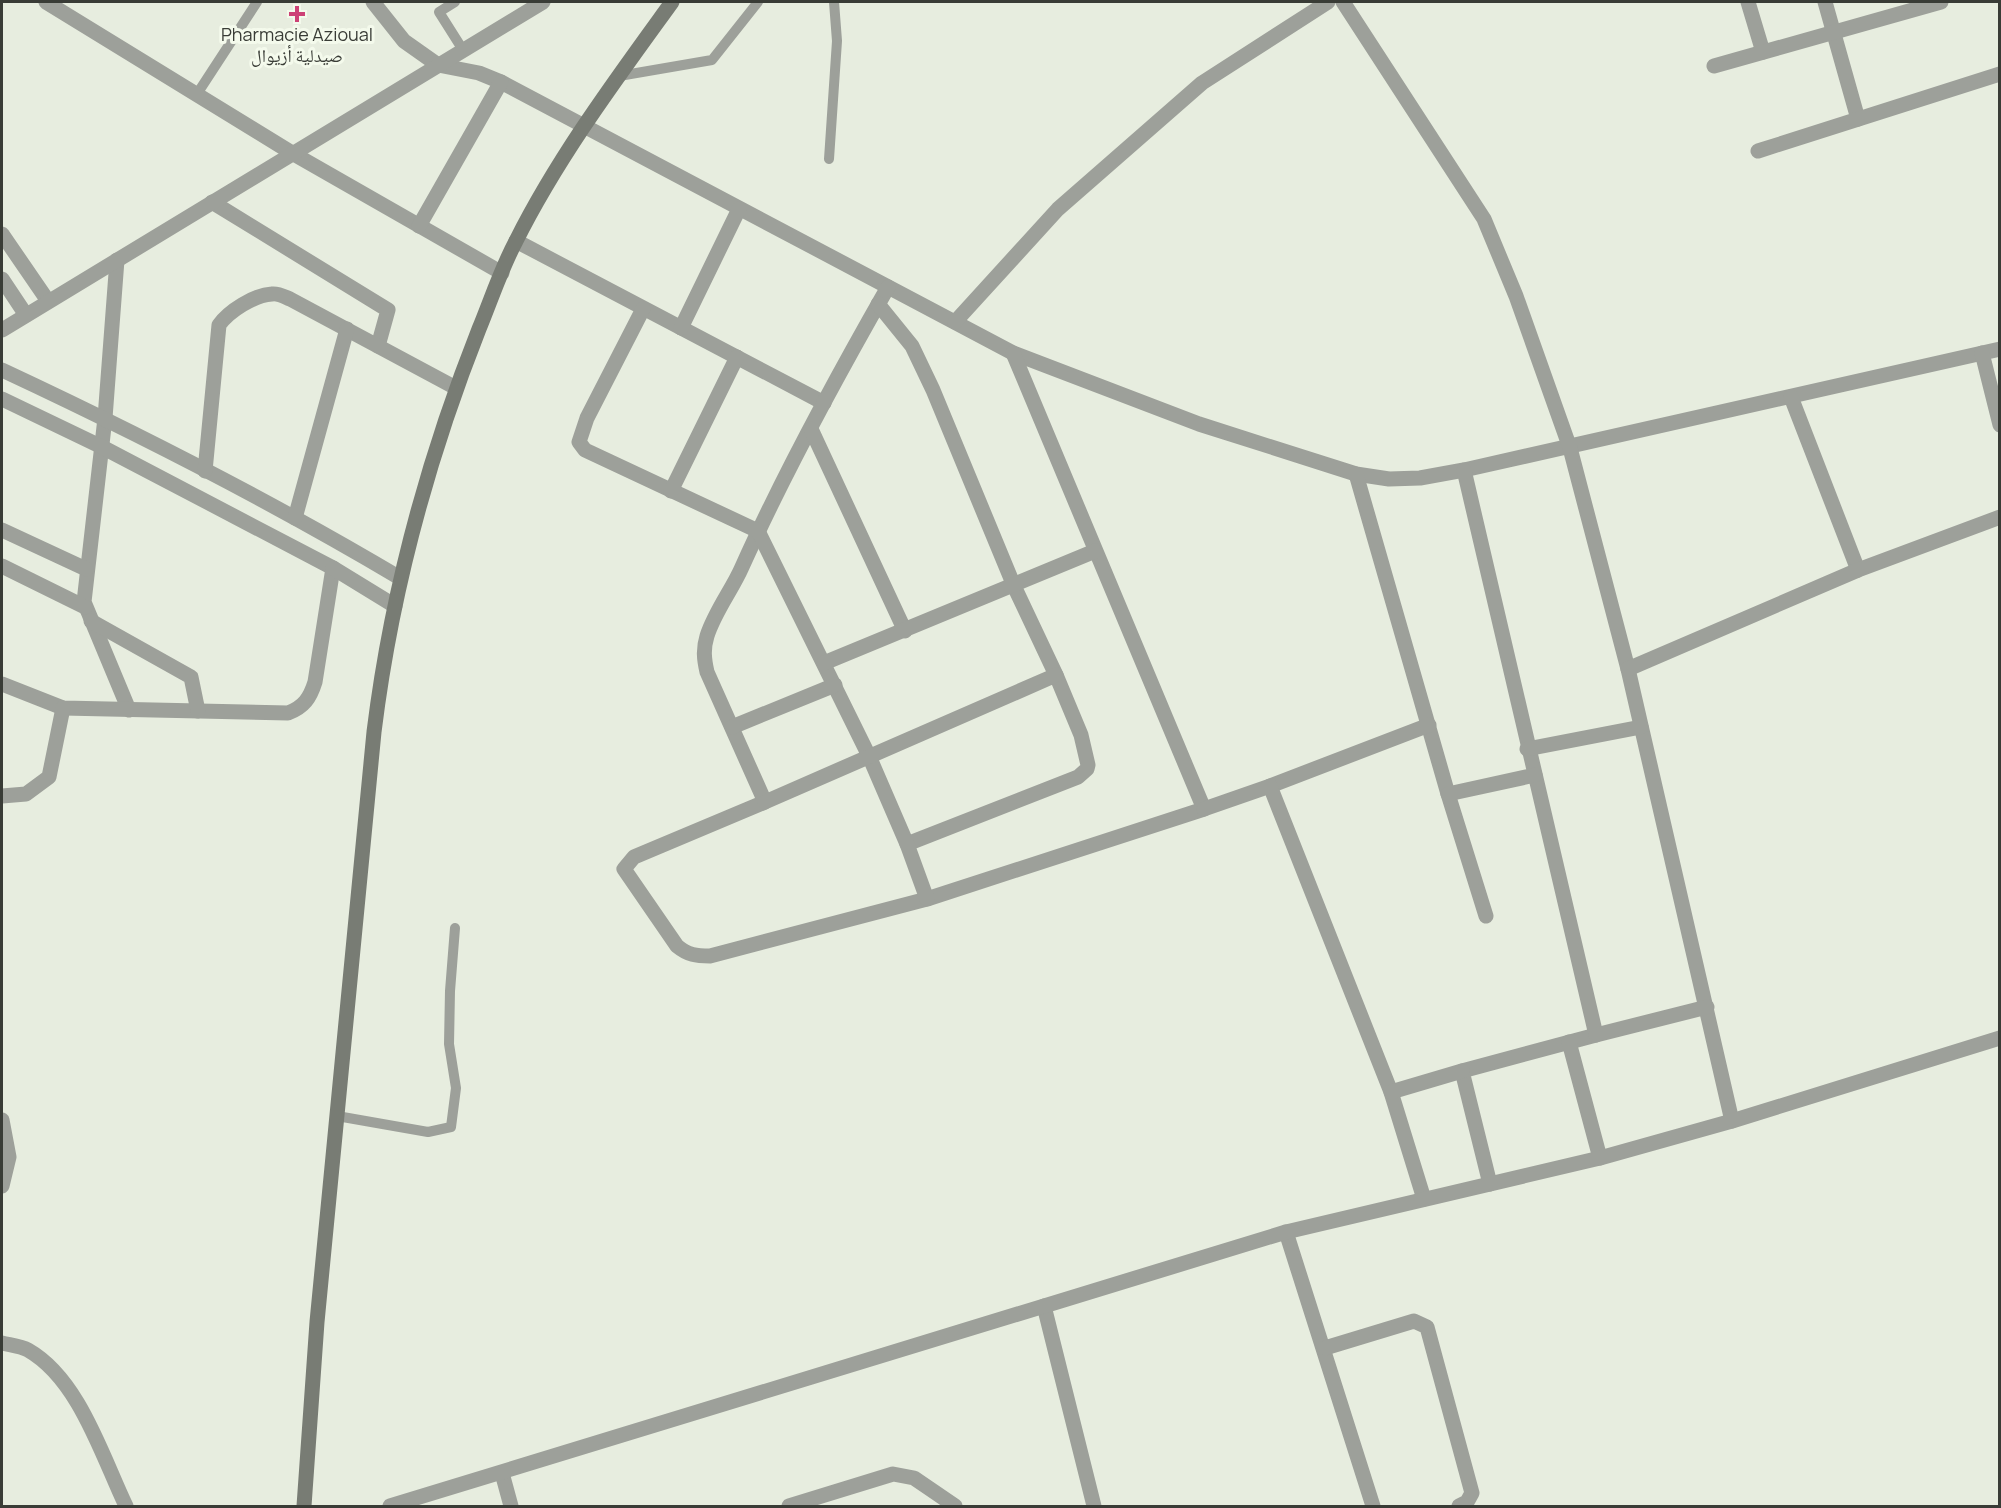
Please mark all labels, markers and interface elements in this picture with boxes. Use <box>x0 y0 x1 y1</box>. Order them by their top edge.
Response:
marker: Pharmacie Azioual صيدلية أزيوال <box>290 7 304 21</box>
place label: Pharmacie Azioual صيدلية أزيوال <box>221 22 373 67</box>

